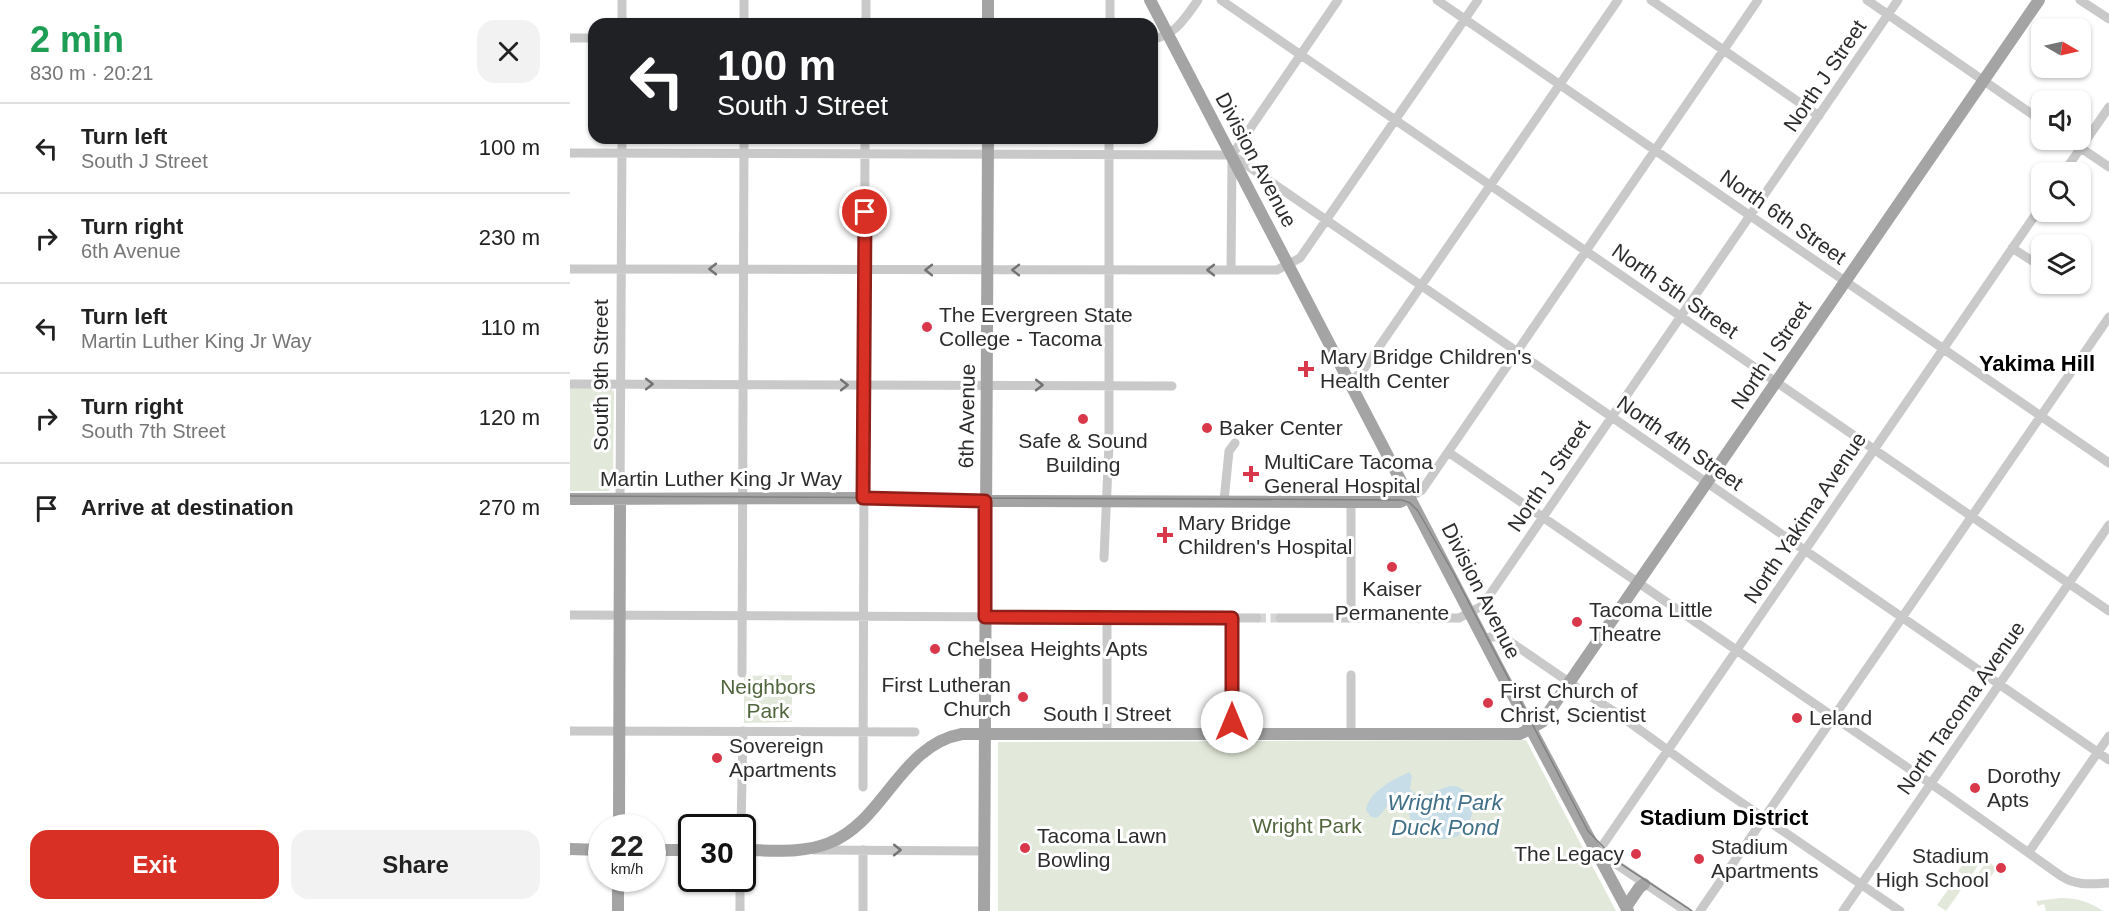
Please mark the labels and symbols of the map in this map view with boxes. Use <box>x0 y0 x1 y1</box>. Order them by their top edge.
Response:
street label: North J Street <box>1779 15 1870 136</box>
north arrow <box>2031 18 2091 78</box>
street label: Division Avenue <box>1211 89 1302 231</box>
street label: North 6th Street <box>1716 165 1851 269</box>
pin <box>839 186 890 237</box>
street label: North 5th Street <box>1608 239 1743 343</box>
one-way arrow <box>708 263 717 275</box>
one-way arrow <box>924 263 933 276</box>
one-way arrow <box>1011 264 1020 276</box>
one-way arrow <box>1206 264 1215 276</box>
street label: North I Street <box>1726 296 1815 413</box>
street label: South 9th Street <box>589 299 612 451</box>
place label: The Evergreen State College - Tacoma <box>939 303 1133 350</box>
marker: The Evergreen State College - Tacoma <box>920 320 934 334</box>
place label: Mary Bridge Children's Health Center <box>1320 345 1532 392</box>
district label: Yakima Hill <box>1979 351 2095 376</box>
marker: Mary Bridge Children's Health Center <box>1297 360 1315 378</box>
street label: 6th Avenue <box>954 363 979 469</box>
one-way arrow <box>645 378 654 390</box>
one-way arrow <box>840 379 849 391</box>
one-way arrow <box>1035 379 1044 391</box>
street label: North 4th Street <box>1613 391 1748 495</box>
marker: Safe & Sound Building <box>1076 412 1090 426</box>
street label: North J Street <box>1503 415 1594 536</box>
place label: Baker Center <box>1219 416 1343 439</box>
marker: Baker Center <box>1200 421 1214 435</box>
street label: North Yakima Avenue <box>1739 428 1870 607</box>
place label: Safe & Sound Building <box>1018 429 1148 476</box>
place label: MultiCare Tacoma General Hospital <box>1264 450 1433 497</box>
marker: MultiCare Tacoma General Hospital <box>1242 465 1260 483</box>
street label: Martin Luther King Jr Way <box>600 467 842 490</box>
place label: Mary Bridge Children's Hospital <box>1178 511 1352 558</box>
street label: Division Avenue <box>1437 519 1526 662</box>
marker: Mary Bridge Children's Hospital <box>1156 526 1174 544</box>
marker: Kaiser Permanente <box>1385 560 1399 574</box>
place label: Kaiser Permanente <box>1335 577 1449 624</box>
place label: Tacoma Little Theatre <box>1589 598 1713 645</box>
marker: Tacoma Little Theatre <box>1570 615 1584 629</box>
street label: North Tacoma Avenue <box>1892 617 2029 799</box>
place label: Chelsea Heights Apts <box>947 637 1148 660</box>
marker: Chelsea Heights Apts <box>928 642 942 656</box>
place label: First Lutheran Church <box>881 673 1011 720</box>
park label: Neighbors Park <box>720 675 816 722</box>
place label: First Church of Christ, Scientist <box>1500 679 1646 726</box>
marker: First Lutheran Church <box>1016 690 1030 704</box>
position arrow <box>1200 690 1264 754</box>
marker: First Church of Christ, Scientist <box>1481 696 1495 710</box>
street label: South I Street <box>1043 702 1171 725</box>
place label: Leland <box>1809 706 1872 729</box>
marker: Leland <box>1790 711 1804 725</box>
place label: Sovereign Apartments <box>729 734 836 781</box>
marker: Sovereign Apartments <box>710 751 724 765</box>
place label: Dorothy Apts <box>1987 764 2061 811</box>
marker: Dorothy Apts <box>1968 781 1982 795</box>
water label: Wright Park Duck Pond <box>1388 790 1503 840</box>
district label: Stadium District <box>1640 805 1809 830</box>
speed limit sign: 30 <box>678 814 756 892</box>
park label: Wright Park <box>1252 814 1362 837</box>
place label: Tacoma Lawn Bowling <box>1037 824 1167 871</box>
place label: Stadium Apartments <box>1711 835 1818 882</box>
marker: Tacoma Lawn Bowling <box>1018 841 1032 855</box>
place label: The Legacy <box>1514 842 1624 865</box>
one-way arrow <box>893 844 902 856</box>
place label: Stadium High School <box>1876 844 1989 891</box>
marker: The Legacy <box>1629 847 1643 861</box>
marker: Stadium Apartments <box>1692 852 1706 866</box>
marker: Stadium High School <box>1994 861 2008 875</box>

